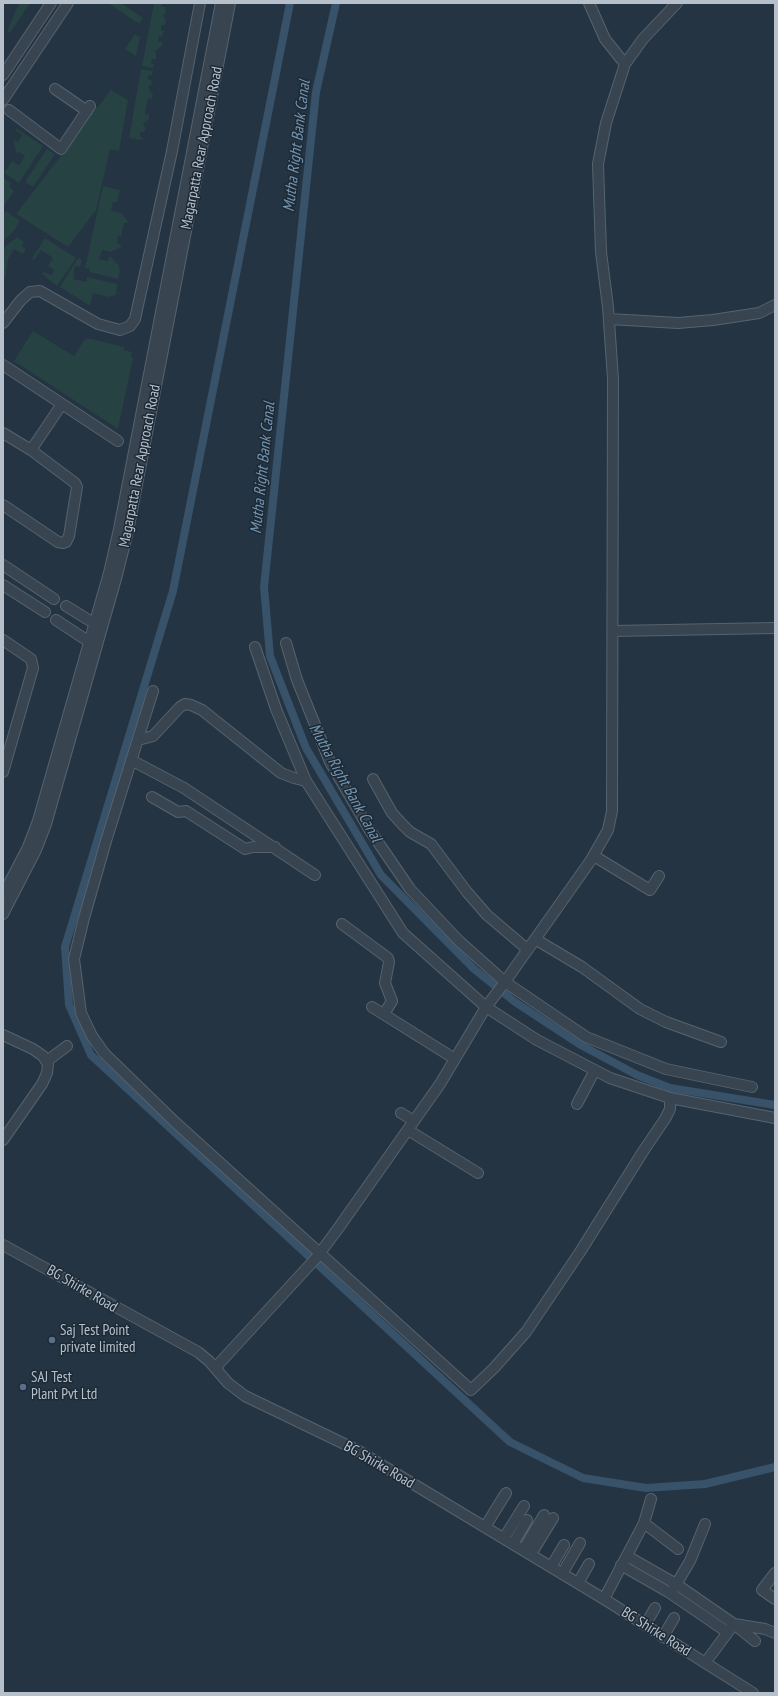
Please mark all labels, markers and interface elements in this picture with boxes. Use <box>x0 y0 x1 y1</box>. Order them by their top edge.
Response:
street label: Magarpatta Rear Approach Road <box>177 65 227 231</box>
water label: Mutha Right Bank Canal <box>279 79 315 213</box>
street label: Magarpatta Rear Approach Road <box>115 383 165 549</box>
water label: Mutha Right Bank Canal <box>247 401 279 535</box>
water label: Mutha Right Bank Canal <box>304 720 386 846</box>
street label: BG Shirke Road <box>43 1262 121 1316</box>
place label: Saj Test Point private limited <box>60 1322 136 1357</box>
marker: Saj Test Point private limited <box>47 1335 57 1345</box>
place label: SAJ Test Plant Pvt Ltd <box>31 1369 97 1404</box>
marker: SAJ Test Plant Pvt Ltd <box>18 1382 28 1392</box>
street label: BG Shirke Road <box>340 1438 418 1492</box>
street label: BG Shirke Road <box>618 1604 694 1660</box>

